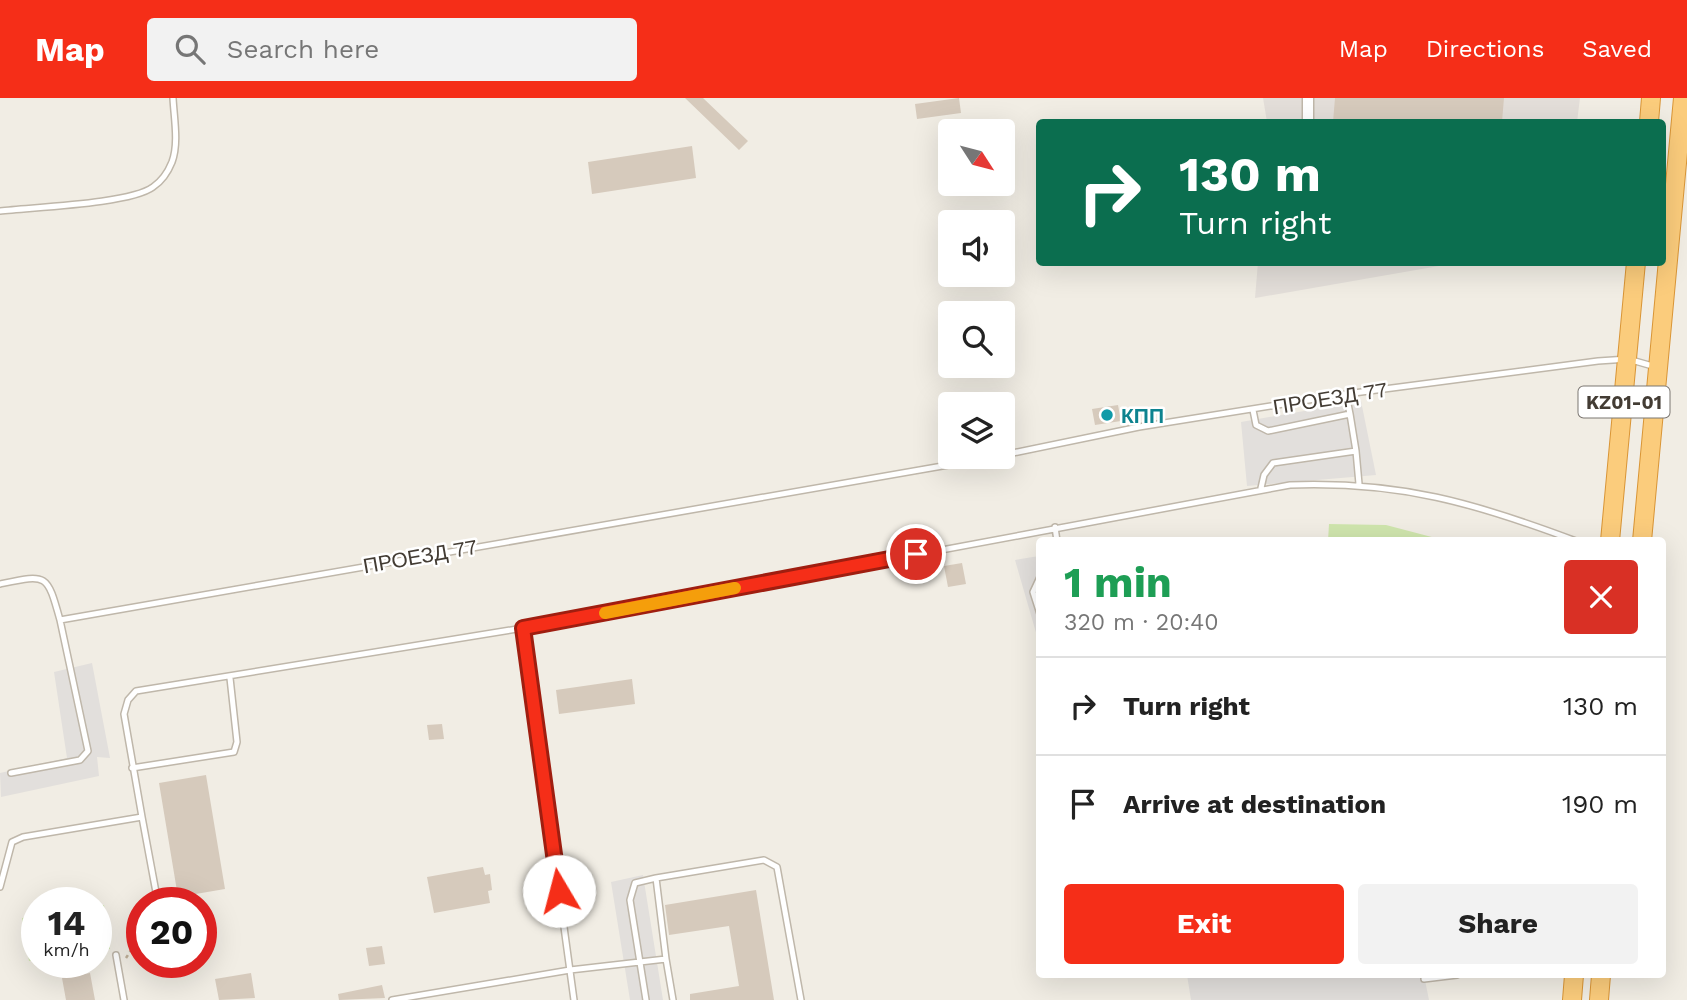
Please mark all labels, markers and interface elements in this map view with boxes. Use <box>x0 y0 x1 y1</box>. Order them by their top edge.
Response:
search box <box>147 18 637 81</box>
text: Map <box>35 30 105 69</box>
icon: search <box>171 30 209 68</box>
text: Search here <box>227 34 379 64</box>
text: Map <box>1339 35 1388 63</box>
text: Directions <box>1426 35 1544 63</box>
text: Saved <box>1582 35 1652 63</box>
north arrow <box>938 119 1015 196</box>
map controls <box>938 119 1015 469</box>
text: 130 m <box>1179 145 1321 203</box>
icon: right <box>1064 147 1155 238</box>
text: Turn right <box>1179 204 1331 242</box>
button: sound <box>938 210 1015 287</box>
button: search <box>938 301 1015 378</box>
street label: ПРОЕЗД 77 <box>1271 377 1389 419</box>
road number: KZ01-01 <box>1578 386 1670 418</box>
button: layers <box>938 392 1015 469</box>
place label: КПП <box>1121 403 1164 428</box>
marker: КПП <box>1099 407 1115 423</box>
pin <box>886 524 946 584</box>
street label: ПРОЕЗД 77 <box>361 534 479 578</box>
icon: arrive <box>897 535 935 573</box>
text: 1 min <box>1064 558 1172 607</box>
button: close <box>1564 560 1638 634</box>
text: 320 m · 20:40 <box>1064 609 1219 636</box>
icon: right <box>1064 687 1102 725</box>
text: Turn right <box>1123 691 1250 721</box>
text: 130 m <box>1563 691 1638 721</box>
icon: arrive <box>1064 785 1102 823</box>
text: Arrive at destination <box>1123 789 1386 819</box>
text: 190 m <box>1562 789 1638 819</box>
position arrow <box>522 854 596 928</box>
button: Exit <box>1064 884 1344 964</box>
button: Share <box>1358 884 1638 964</box>
speed limit sign: 20 <box>126 887 217 978</box>
text: 14 <box>48 902 85 944</box>
text: km/h <box>43 939 90 960</box>

